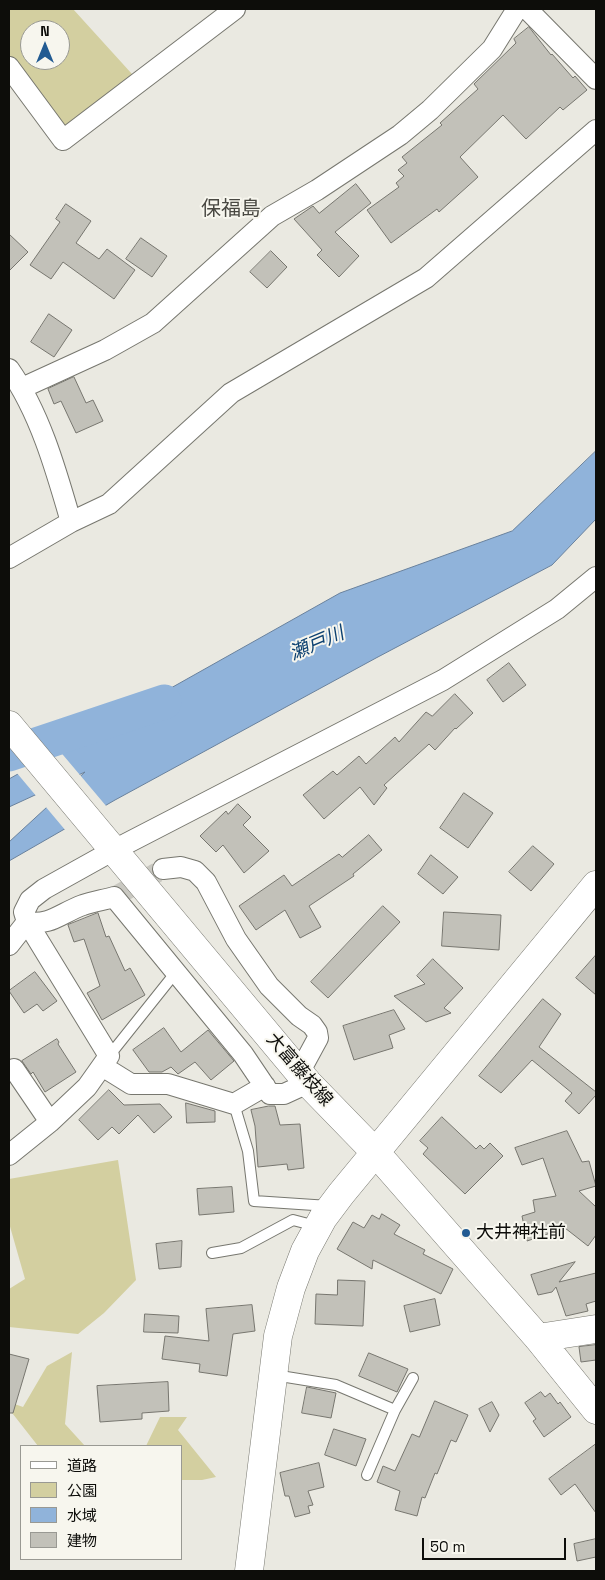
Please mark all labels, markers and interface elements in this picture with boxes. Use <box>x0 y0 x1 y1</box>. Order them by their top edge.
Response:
north arrow <box>20 20 70 70</box>
text: N <box>40 22 50 40</box>
district label: 保福島 <box>201 198 261 222</box>
water label: 瀬戸川 <box>286 622 348 666</box>
street label: 大富藤枝線 <box>261 1029 337 1111</box>
place label: 大井神社前 <box>476 1222 566 1244</box>
marker: 大井神社前 <box>460 1227 472 1239</box>
legend <box>20 1445 182 1560</box>
text: 道路 <box>67 1456 97 1475</box>
text: 公園 <box>67 1481 97 1500</box>
text: 水域 <box>67 1506 97 1525</box>
scale bar <box>425 1528 569 1560</box>
text: 建物 <box>67 1531 97 1550</box>
text: 50 m <box>430 1537 465 1556</box>

